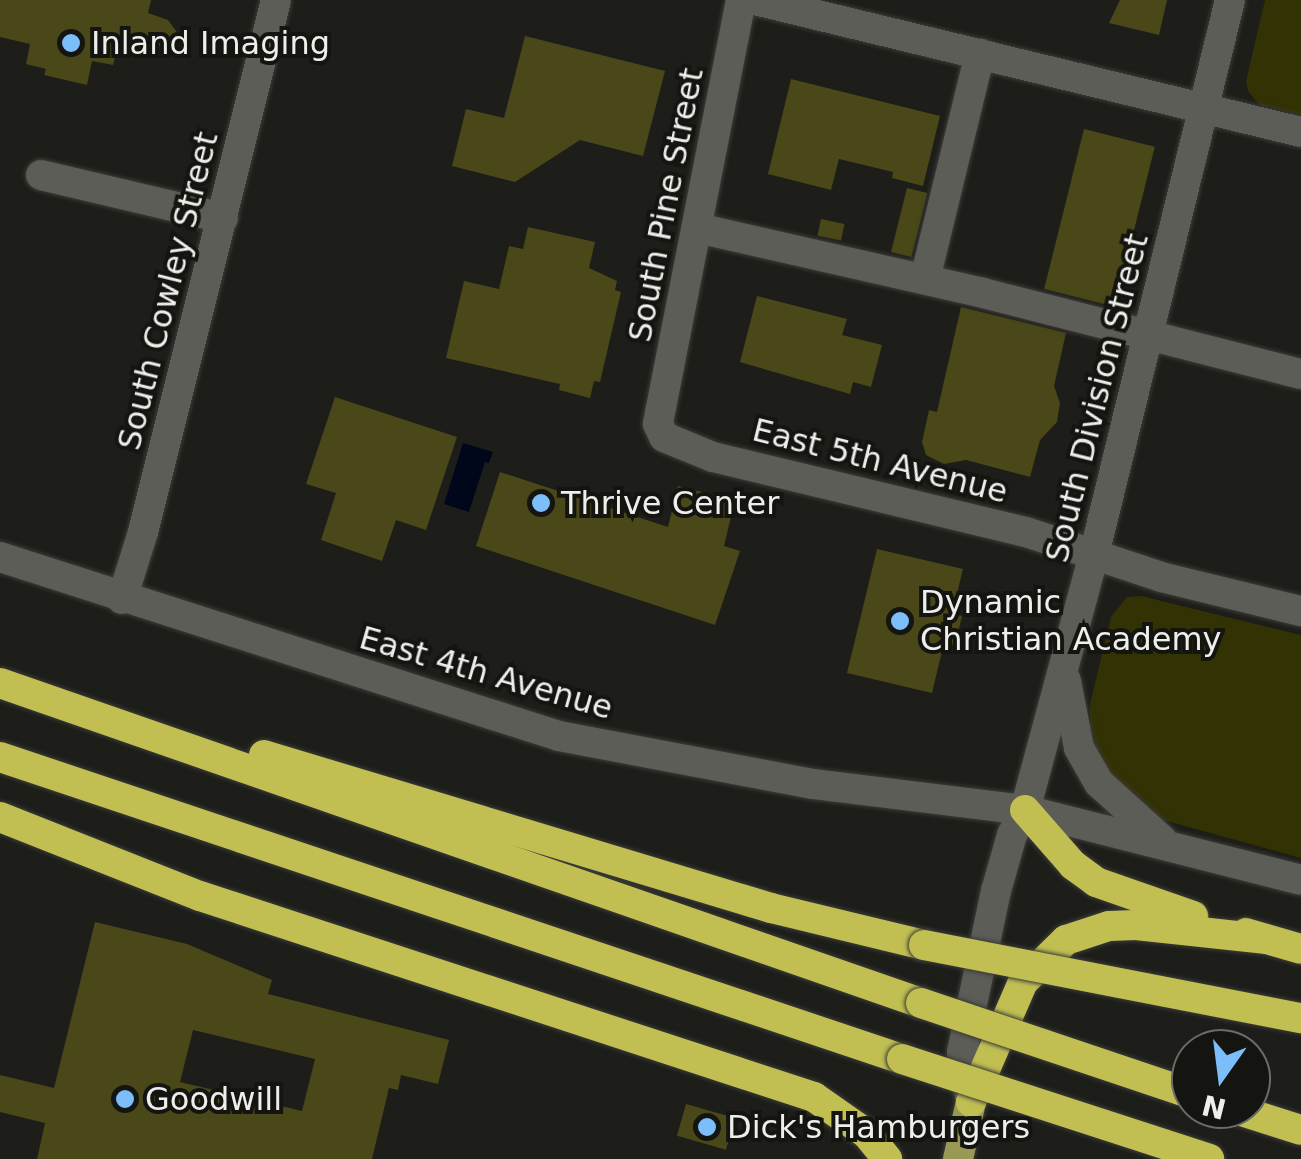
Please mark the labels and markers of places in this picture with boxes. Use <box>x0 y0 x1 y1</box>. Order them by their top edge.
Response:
place label: Inland Imaging <box>91 24 330 62</box>
marker: Inland Imaging <box>60 32 82 54</box>
place label: Thrive Center <box>561 484 779 522</box>
marker: Thrive Center <box>530 492 552 514</box>
place label: Dynamic Christian Academy <box>920 584 1221 659</box>
marker: Dynamic Christian Academy <box>889 610 911 632</box>
place label: Goodwill <box>145 1080 282 1118</box>
marker: Goodwill <box>114 1088 136 1110</box>
place label: Dick's Hamburgers <box>727 1108 1030 1146</box>
marker: Dick's Hamburgers <box>696 1116 718 1138</box>

